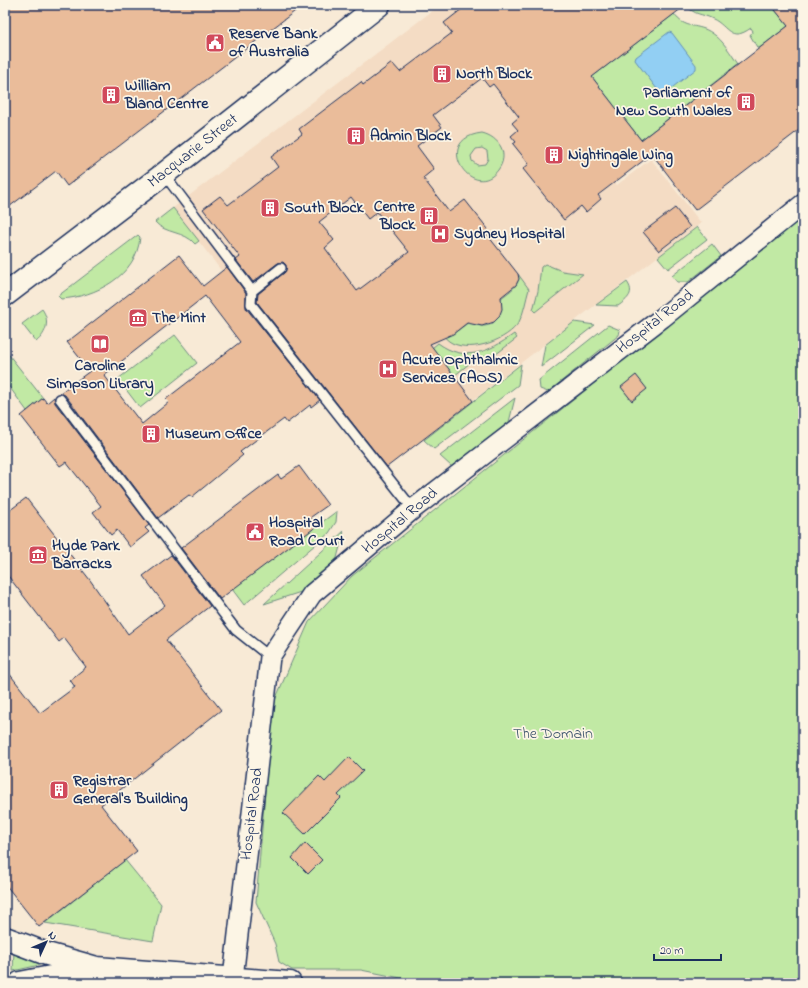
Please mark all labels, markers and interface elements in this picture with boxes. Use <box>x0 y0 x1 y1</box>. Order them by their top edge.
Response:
place label: Reserve Bank of Australia <box>228 22 318 64</box>
public building icon: Reserve Bank of Australia <box>204 32 226 54</box>
place label: North Block <box>456 62 533 86</box>
building icon: North Block <box>431 63 453 85</box>
place label: William Bland Centre <box>124 74 209 116</box>
place label: Parliament of New South Wales <box>616 81 733 123</box>
building icon: William Bland Centre <box>100 84 122 106</box>
building icon: Parliament of New South Wales <box>735 91 757 113</box>
street label: Macquarie Street <box>143 108 244 194</box>
place label: Admin Block <box>370 124 452 148</box>
building icon: Admin Block <box>345 125 367 147</box>
place label: Nightingale Wing <box>568 143 673 168</box>
building icon: Nightingale Wing <box>543 144 565 166</box>
place label: Centre Block <box>374 195 416 237</box>
place label: South Block <box>284 196 365 220</box>
building icon: South Block <box>259 197 281 219</box>
building icon: Centre Block <box>418 205 440 227</box>
place label: Sydney Hospital <box>454 222 565 247</box>
hospital icon: Sydney Hospital <box>429 223 451 245</box>
street label: Hospital Road <box>611 284 699 360</box>
place label: The Mint <box>152 306 206 330</box>
museum icon: The Mint <box>127 307 149 329</box>
library icon: Caroline Simpson Library <box>89 333 111 355</box>
place label: Acute Ophthalmic Services (AOS) <box>402 348 519 390</box>
place label: Caroline Simpson Library <box>46 354 154 397</box>
hospital icon: Acute Ophthalmic Services (AOS) <box>377 358 399 380</box>
place label: Museum Office <box>165 422 263 446</box>
building icon: Museum Office <box>140 423 162 445</box>
street label: Hospital Road <box>357 482 443 560</box>
place label: Hospital Road Court <box>268 511 345 553</box>
public building icon: Hospital Road Court <box>244 521 266 543</box>
place label: Hyde Park Barracks <box>51 534 121 576</box>
museum icon: Hyde Park Barracks <box>27 544 49 566</box>
park label: The Domain <box>513 722 593 746</box>
street label: Hospital Road <box>234 766 270 862</box>
place label: Registrar General's Building <box>72 769 188 812</box>
building icon: Registrar General's Building <box>48 779 70 801</box>
north arrow <box>26 922 66 962</box>
text: N <box>44 928 61 944</box>
scale bar <box>654 936 721 962</box>
text: 20 m <box>660 942 683 960</box>

